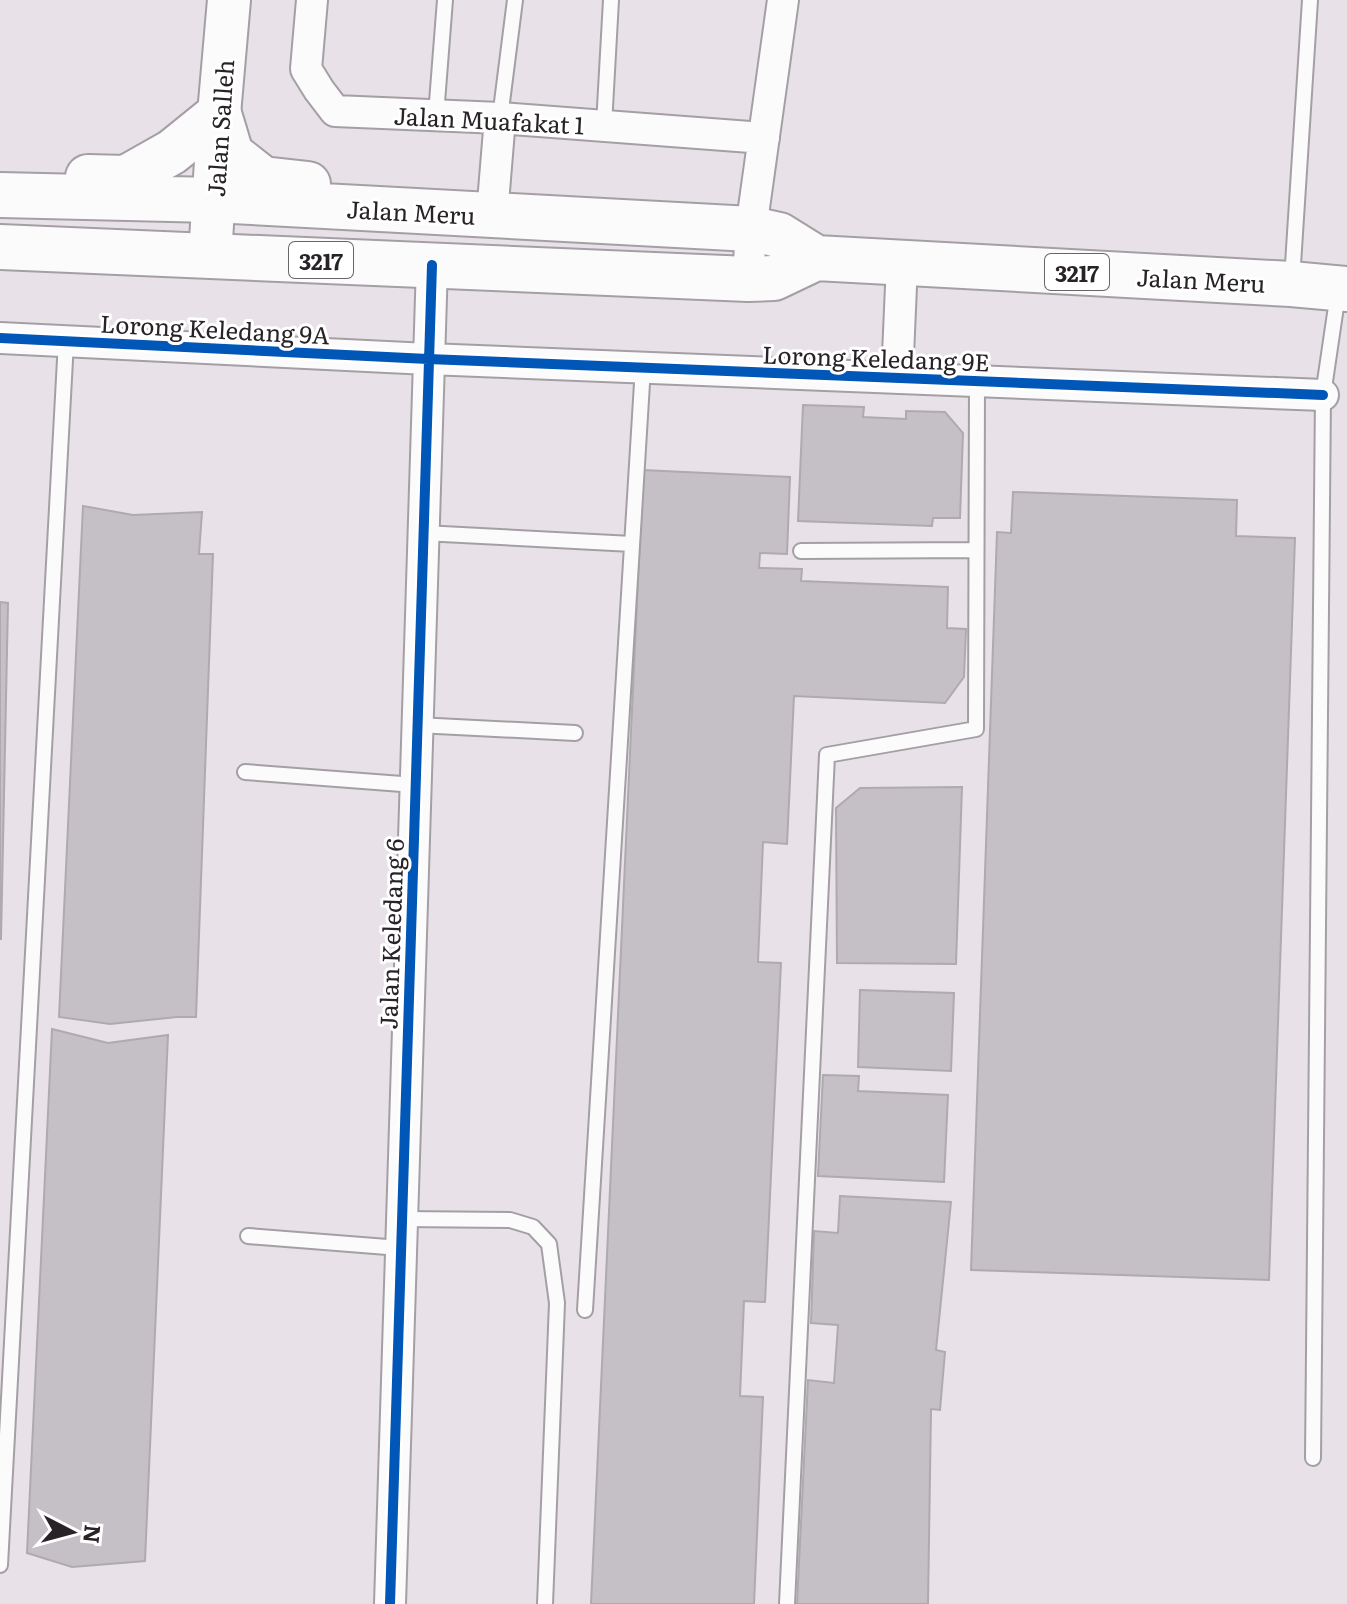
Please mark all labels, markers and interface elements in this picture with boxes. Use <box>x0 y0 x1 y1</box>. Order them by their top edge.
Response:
street label: Jalan Salleh <box>197 58 241 198</box>
street label: Jalan Muafakat 1 <box>393 97 585 141</box>
street label: Jalan Meru <box>346 190 476 232</box>
road number: 3217 <box>289 242 353 278</box>
road number: 3217 <box>1045 254 1109 290</box>
street label: Jalan Meru <box>1136 258 1266 300</box>
street label: Lorong Keledang 9A <box>99 305 331 352</box>
street label: Lorong Keledang 9E <box>762 336 990 378</box>
street label: Jalan Keledang 6 <box>369 838 411 1030</box>
north arrow <box>32 1492 112 1572</box>
text: N <box>76 1523 111 1545</box>

